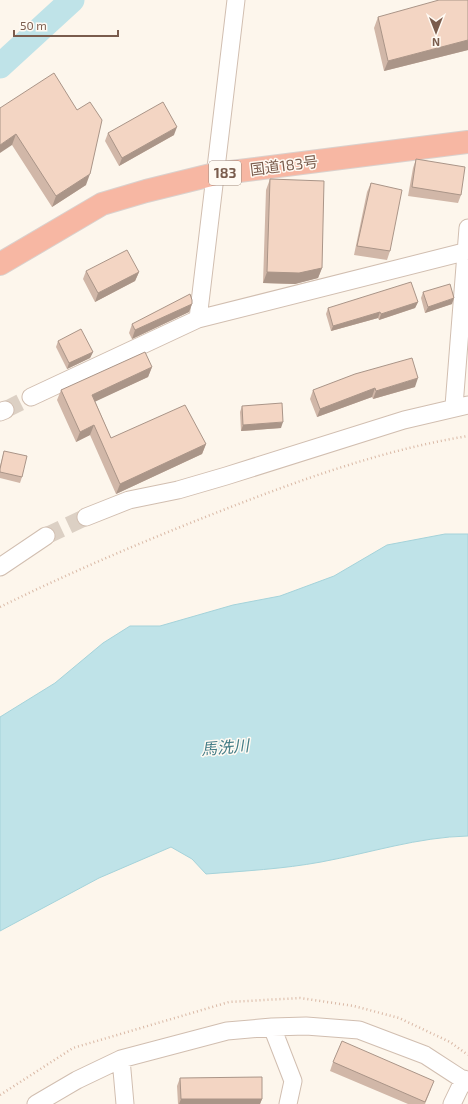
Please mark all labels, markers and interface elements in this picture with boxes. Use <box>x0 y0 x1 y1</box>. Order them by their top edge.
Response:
scale bar <box>14 12 118 38</box>
north arrow <box>416 12 456 52</box>
text: 50 m <box>20 18 47 32</box>
text: N <box>432 36 440 49</box>
street label: 国道183号 <box>249 152 319 178</box>
road number: 183 <box>209 161 241 185</box>
water label: 馬洗川 <box>200 735 252 758</box>

